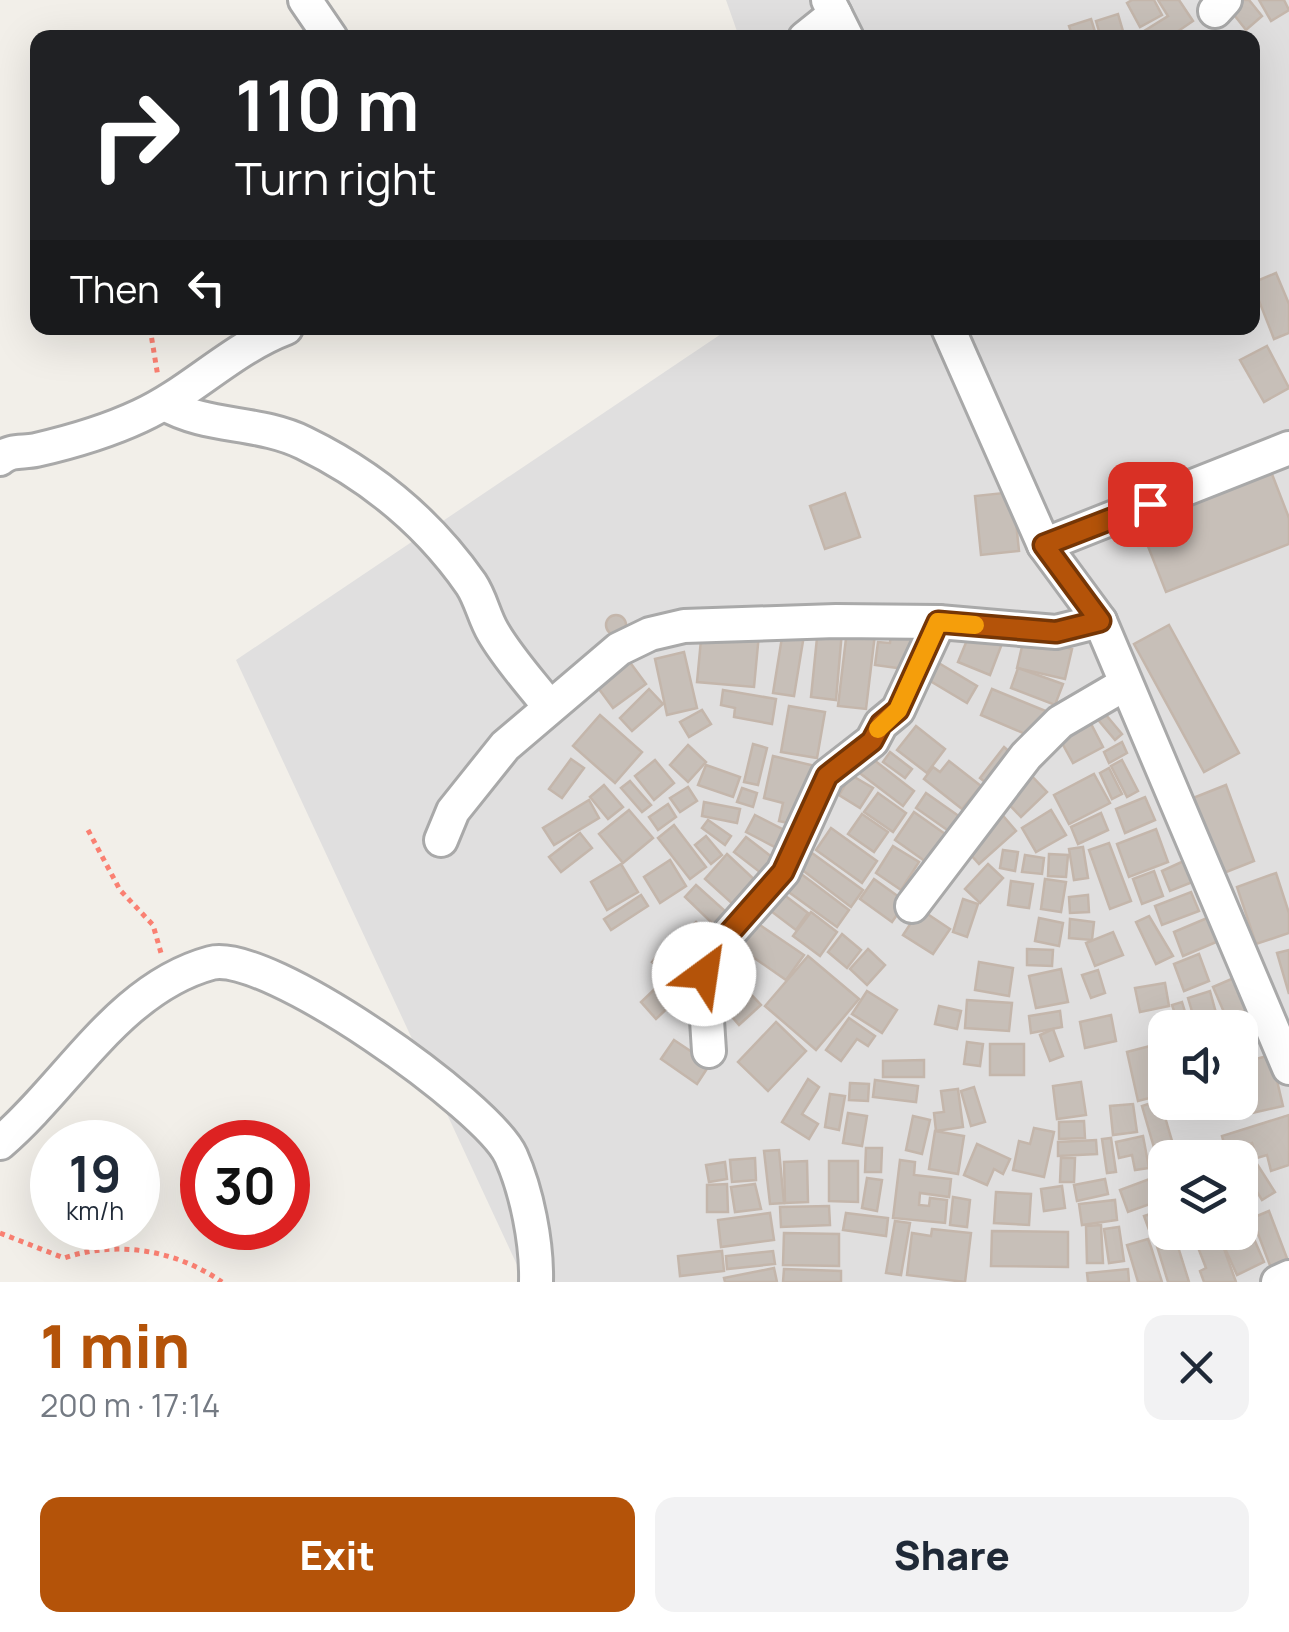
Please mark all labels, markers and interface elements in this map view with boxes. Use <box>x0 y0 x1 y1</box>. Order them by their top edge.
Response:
text: 110 m <box>235 56 419 152</box>
icon: right <box>70 70 200 200</box>
text: Turn right <box>235 147 436 209</box>
icon: left <box>179 260 234 315</box>
text: Then <box>70 262 159 314</box>
pin <box>1108 462 1193 547</box>
icon: arrive <box>1123 477 1178 532</box>
position arrow <box>652 922 756 1026</box>
map controls <box>1148 1010 1258 1250</box>
button: sound <box>1148 1010 1258 1120</box>
speed limit sign: 30 <box>180 1120 310 1250</box>
text: 19 <box>69 1139 121 1207</box>
button: layers <box>1148 1140 1258 1250</box>
text: km/h <box>66 1193 124 1228</box>
text: 1 min <box>40 1304 190 1386</box>
button: close <box>1144 1315 1249 1420</box>
text: 200 m · 17:14 <box>40 1383 220 1427</box>
button: Exit <box>40 1497 635 1612</box>
button: Share <box>655 1497 1249 1612</box>

